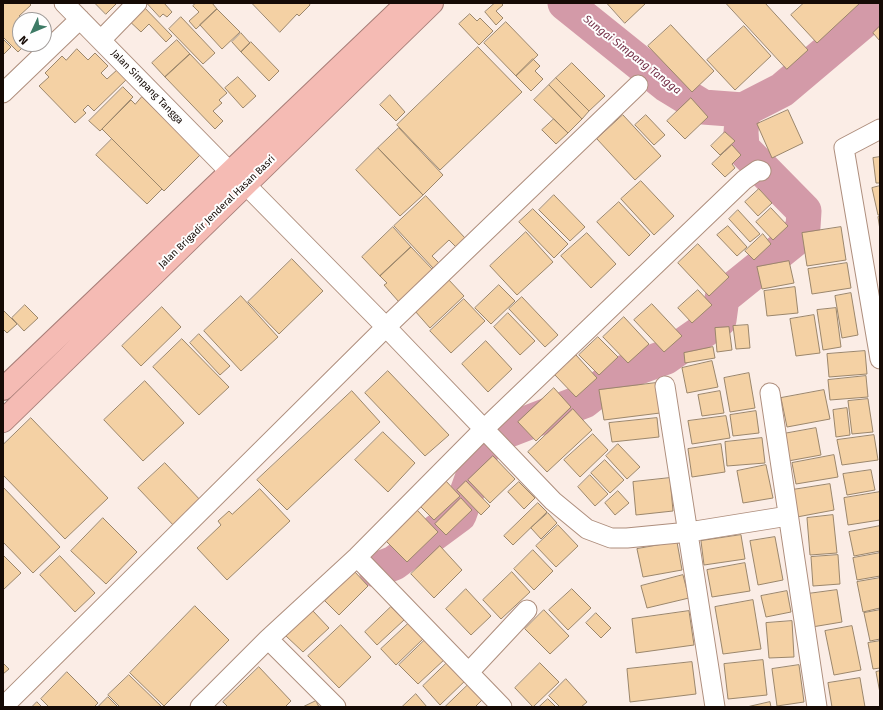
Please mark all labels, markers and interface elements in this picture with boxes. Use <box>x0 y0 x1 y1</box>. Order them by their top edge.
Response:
north arrow <box>12 12 52 52</box>
water label: Sungai Simpang Tangga <box>580 13 684 97</box>
text: N <box>17 33 31 47</box>
street label: Jalan Simpang Tangga <box>108 47 186 127</box>
street label: Jalan Brigadir Jenderal Hasan Basri <box>156 153 278 271</box>

